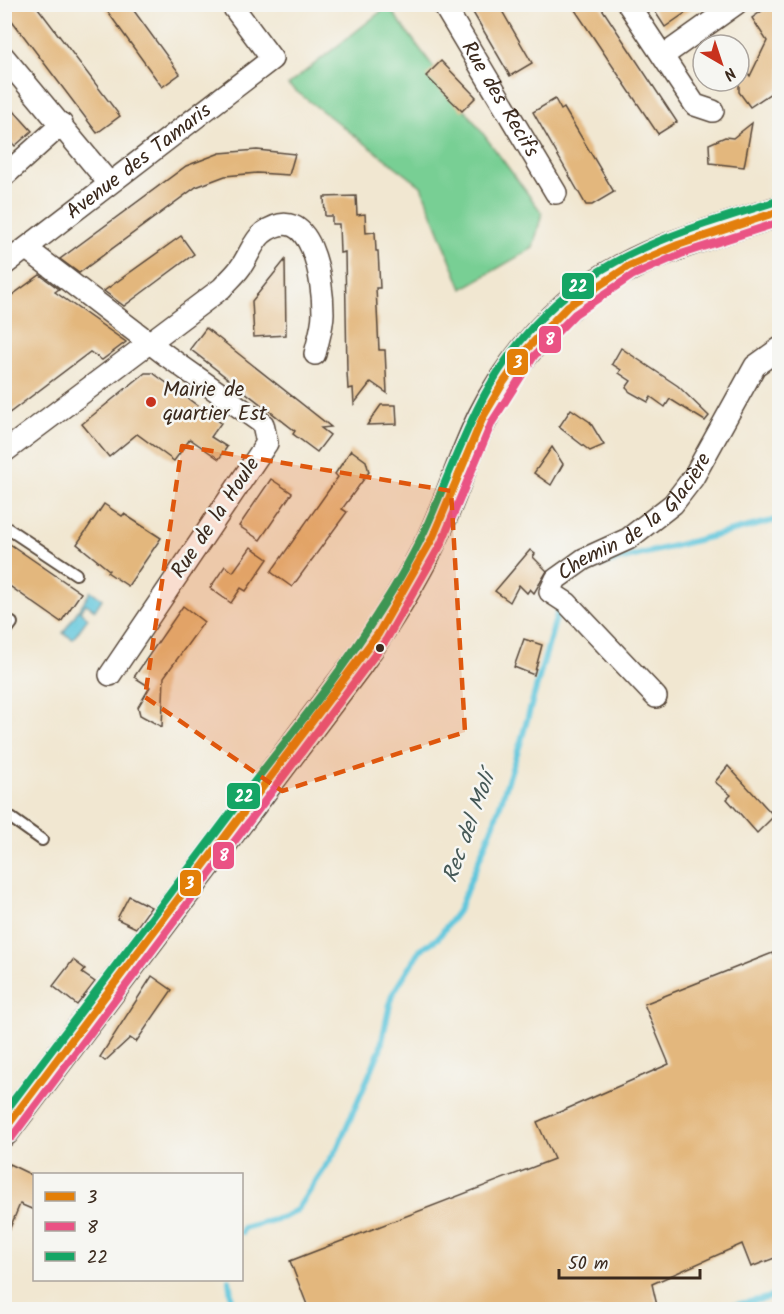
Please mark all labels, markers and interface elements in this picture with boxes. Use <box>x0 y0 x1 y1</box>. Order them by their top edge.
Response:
north arrow <box>691 33 751 93</box>
street label: Rue des Recifs <box>452 35 548 164</box>
text: N <box>718 61 741 86</box>
street label: Avenue des Tamaris <box>59 95 219 228</box>
line badge: 22 <box>561 272 595 300</box>
text: 22 <box>569 275 587 300</box>
line badge: 8 <box>538 325 562 354</box>
text: 8 <box>545 328 555 353</box>
line badge: 3 <box>506 348 529 376</box>
text: 3 <box>513 351 523 376</box>
place label: Mairie de quartier Est <box>163 374 268 431</box>
marker: Mairie de quartier Est <box>144 395 158 409</box>
street label: Chemin de la Glacière <box>550 446 721 590</box>
street label: Rue de la Houle <box>163 450 269 585</box>
unlabelled marker <box>374 642 386 654</box>
water label: Rec del Molí <box>434 761 509 888</box>
line badge: 22 <box>226 782 261 810</box>
text: 22 <box>235 785 253 810</box>
line badge: 8 <box>212 841 235 870</box>
text: 8 <box>219 844 229 869</box>
line badge: 3 <box>179 869 202 897</box>
text: 3 <box>185 872 195 897</box>
legend <box>33 1173 243 1281</box>
text: 3 <box>87 1184 97 1213</box>
text: 8 <box>87 1214 98 1243</box>
scale bar <box>559 1242 700 1280</box>
text: 22 <box>87 1244 108 1273</box>
text: 50 m <box>568 1250 608 1279</box>

